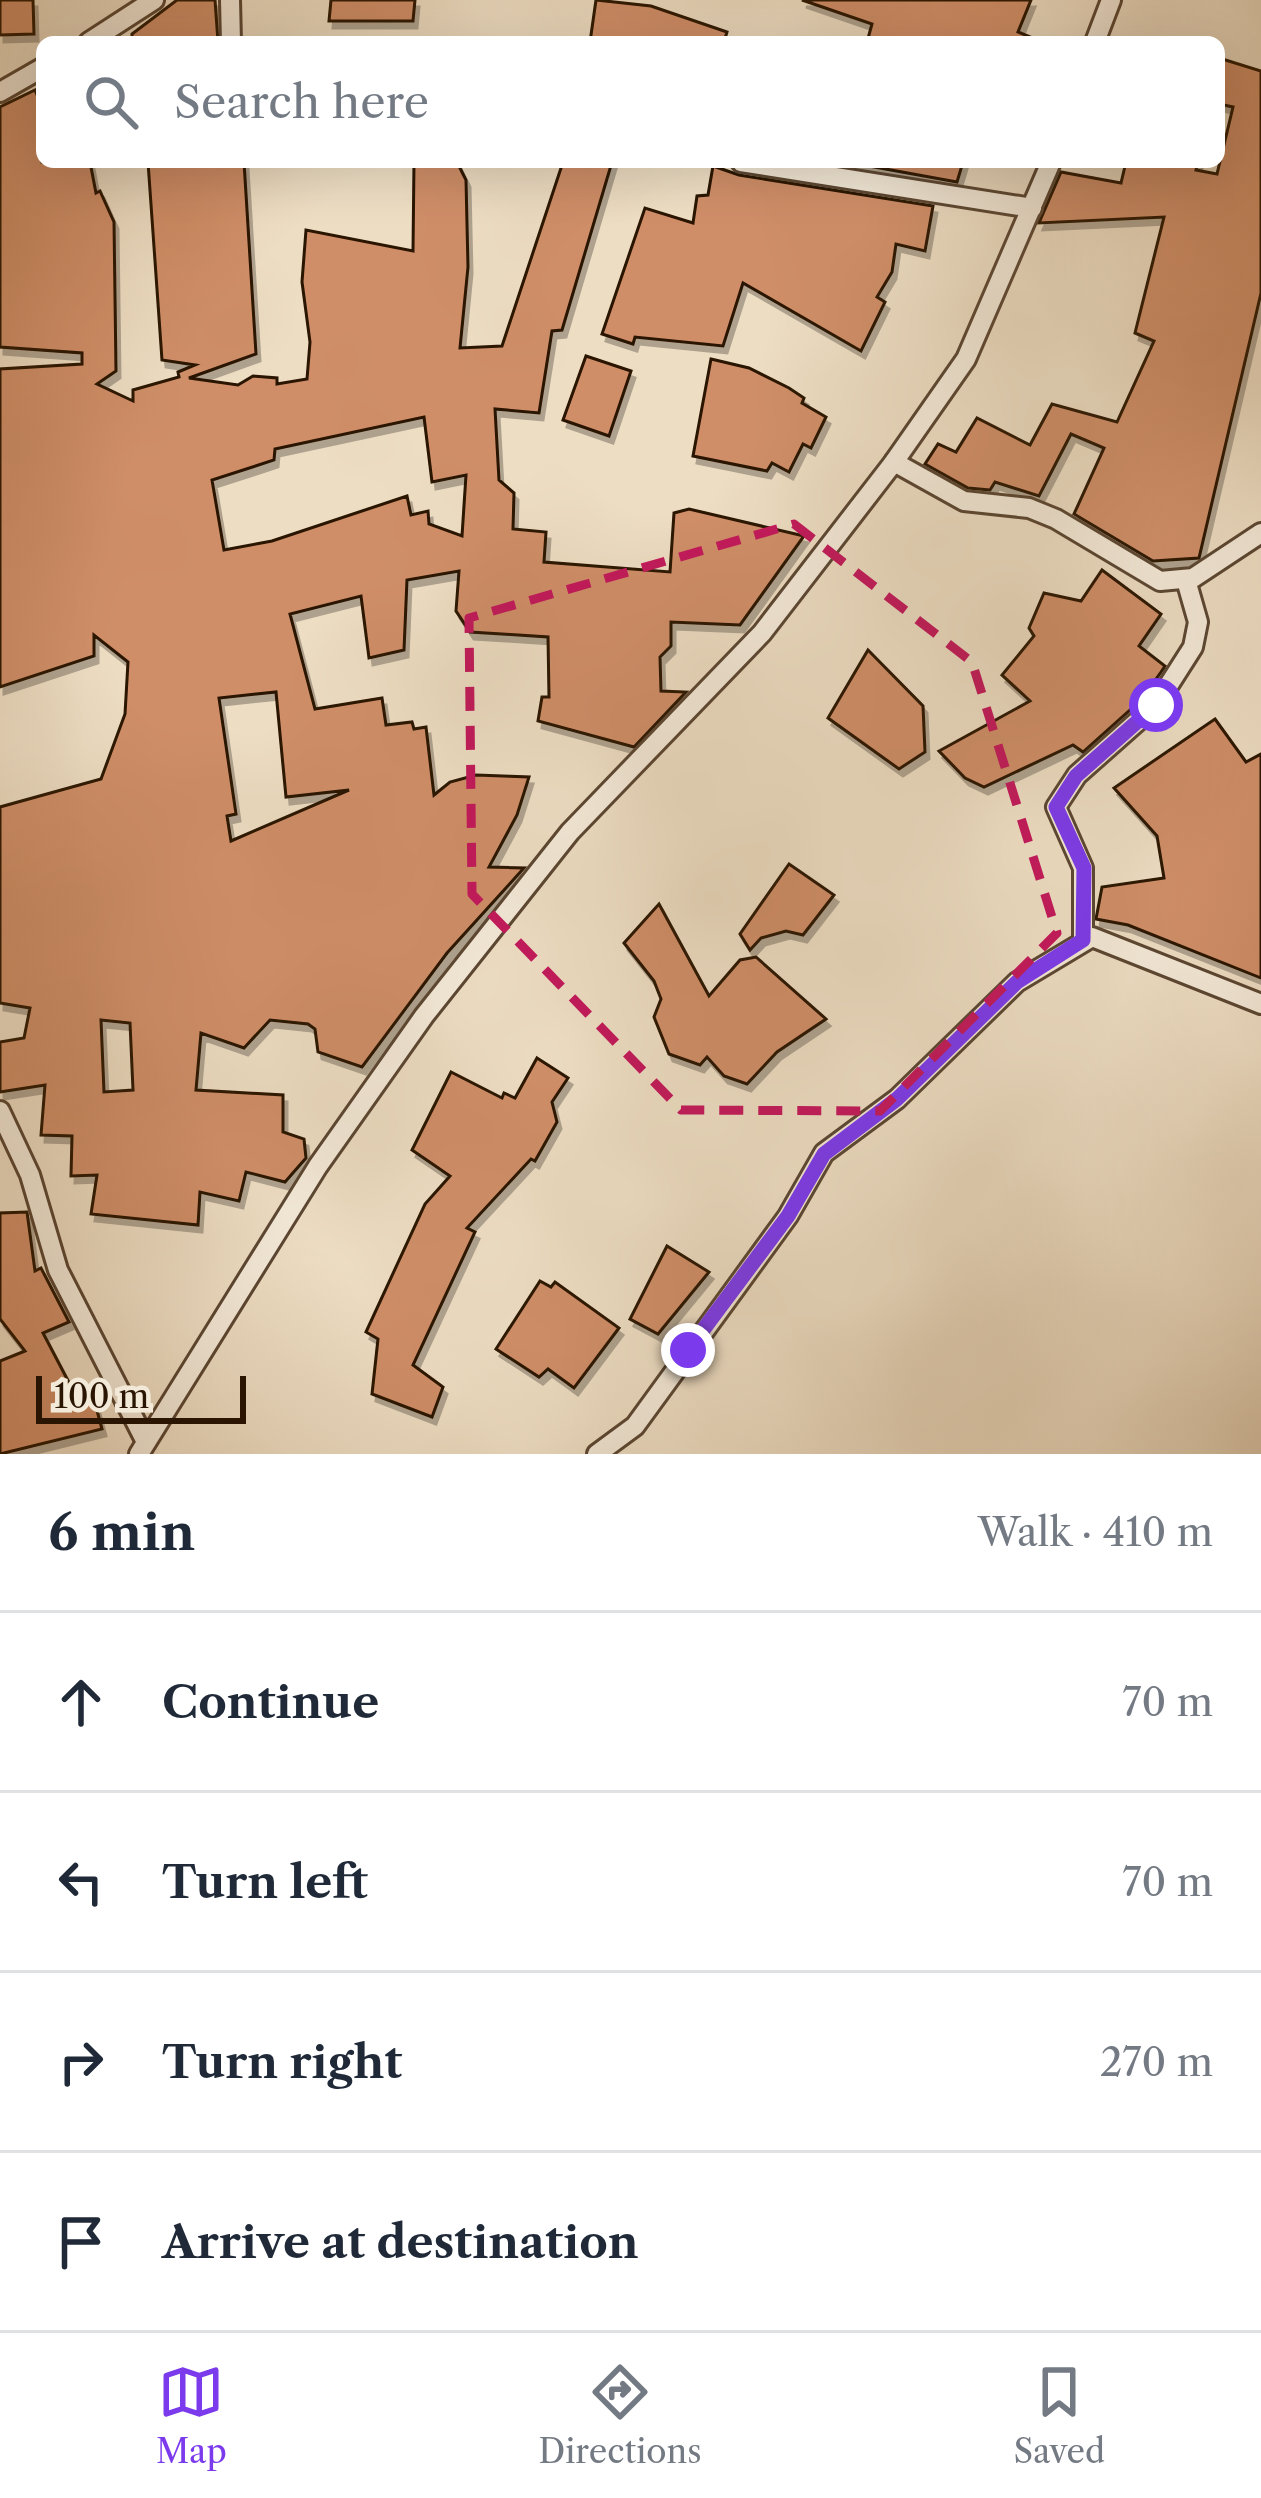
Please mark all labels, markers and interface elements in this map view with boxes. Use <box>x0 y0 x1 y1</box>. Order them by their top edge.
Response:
search box <box>36 36 1225 168</box>
icon: search <box>78 69 144 135</box>
text: Search here <box>174 74 429 130</box>
route start <box>1129 678 1183 732</box>
route end <box>661 1323 715 1377</box>
scale bar <box>36 1370 246 1423</box>
text: 100 m <box>54 1376 149 1417</box>
text: 6 min <box>48 1501 195 1563</box>
text: Walk · 410 m <box>978 1508 1213 1556</box>
icon: ahead <box>48 1669 114 1735</box>
text: Continue <box>162 1674 379 1730</box>
text: 70 m <box>1122 1678 1213 1726</box>
icon: left <box>48 1849 114 1915</box>
text: Turn left <box>162 1854 368 1910</box>
text: 70 m <box>1122 1858 1213 1906</box>
icon: right <box>48 2029 114 2095</box>
text: Turn right <box>162 2034 402 2090</box>
text: 270 m <box>1100 2038 1213 2086</box>
icon: arrive <box>48 2209 114 2275</box>
text: Arrive at destination <box>162 2214 639 2270</box>
tab: Map <box>156 2359 227 2472</box>
tab: Directions <box>539 2359 702 2472</box>
tab: Saved <box>1013 2359 1105 2472</box>

